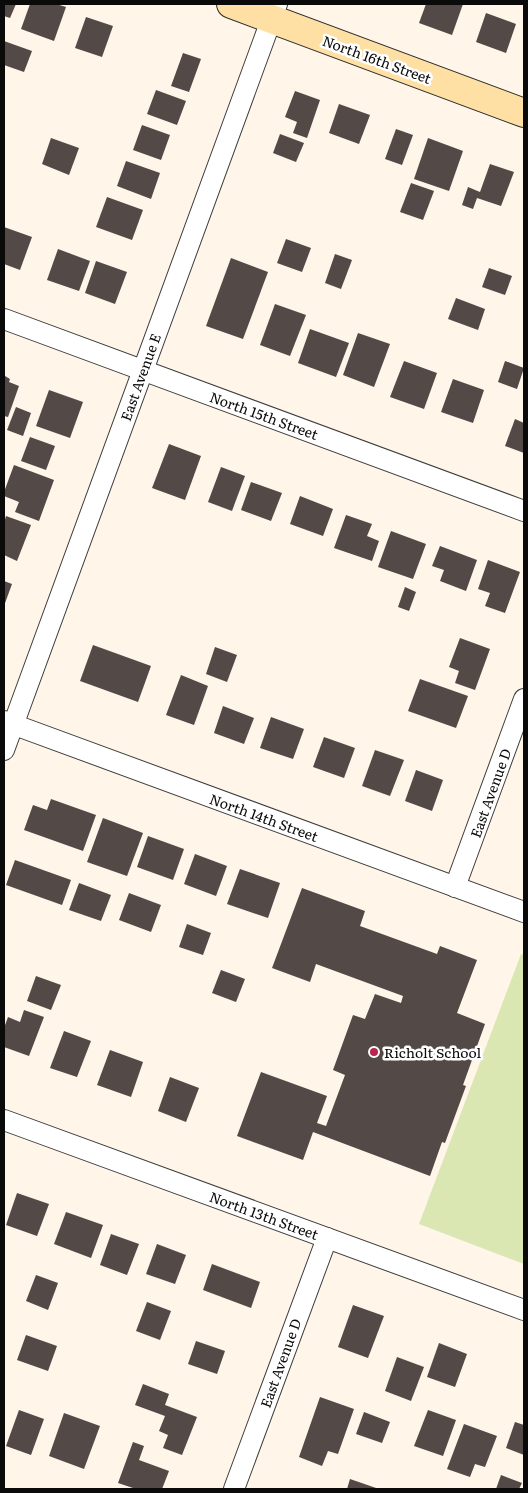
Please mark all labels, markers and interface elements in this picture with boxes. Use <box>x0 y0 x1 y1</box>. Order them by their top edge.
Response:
street label: North 16th Street <box>320 30 434 88</box>
street label: East Avenue E <box>115 330 165 424</box>
street label: North 15th Street <box>207 386 321 444</box>
street label: East Avenue D <box>465 745 516 840</box>
street label: North 14th Street <box>207 788 321 846</box>
place label: Richolt School <box>384 1042 482 1062</box>
marker: Richolt School <box>368 1046 380 1058</box>
street label: North 13th Street <box>207 1186 322 1244</box>
street label: East Avenue D <box>255 1315 306 1410</box>

